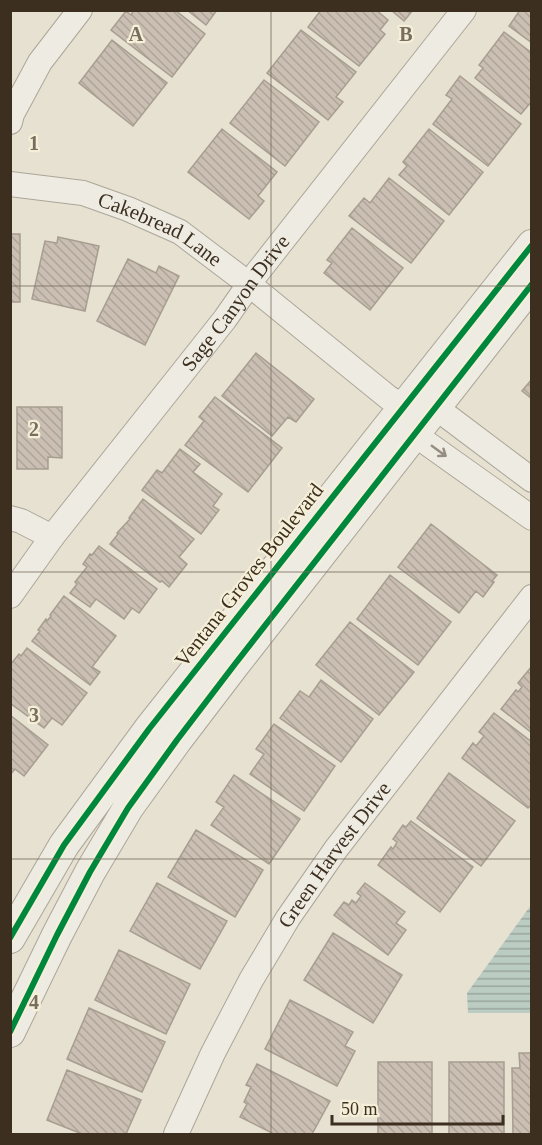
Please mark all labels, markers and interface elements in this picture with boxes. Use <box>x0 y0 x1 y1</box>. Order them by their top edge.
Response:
text: A <box>129 23 144 45</box>
text: B <box>399 23 413 45</box>
text: 1 <box>29 132 39 154</box>
street label: Cakebread Lane <box>95 187 227 271</box>
street label: Sage Canyon Drive <box>176 230 295 376</box>
text: 2 <box>29 418 39 440</box>
one-way arrow <box>430 445 446 457</box>
street label: Ventana Groves Boulevard <box>170 478 328 672</box>
text: 3 <box>29 704 39 726</box>
street label: Green Harvest Drive <box>273 777 396 932</box>
text: 4 <box>29 991 39 1013</box>
scale bar <box>332 1088 503 1126</box>
text: 50 m <box>341 1099 378 1119</box>

